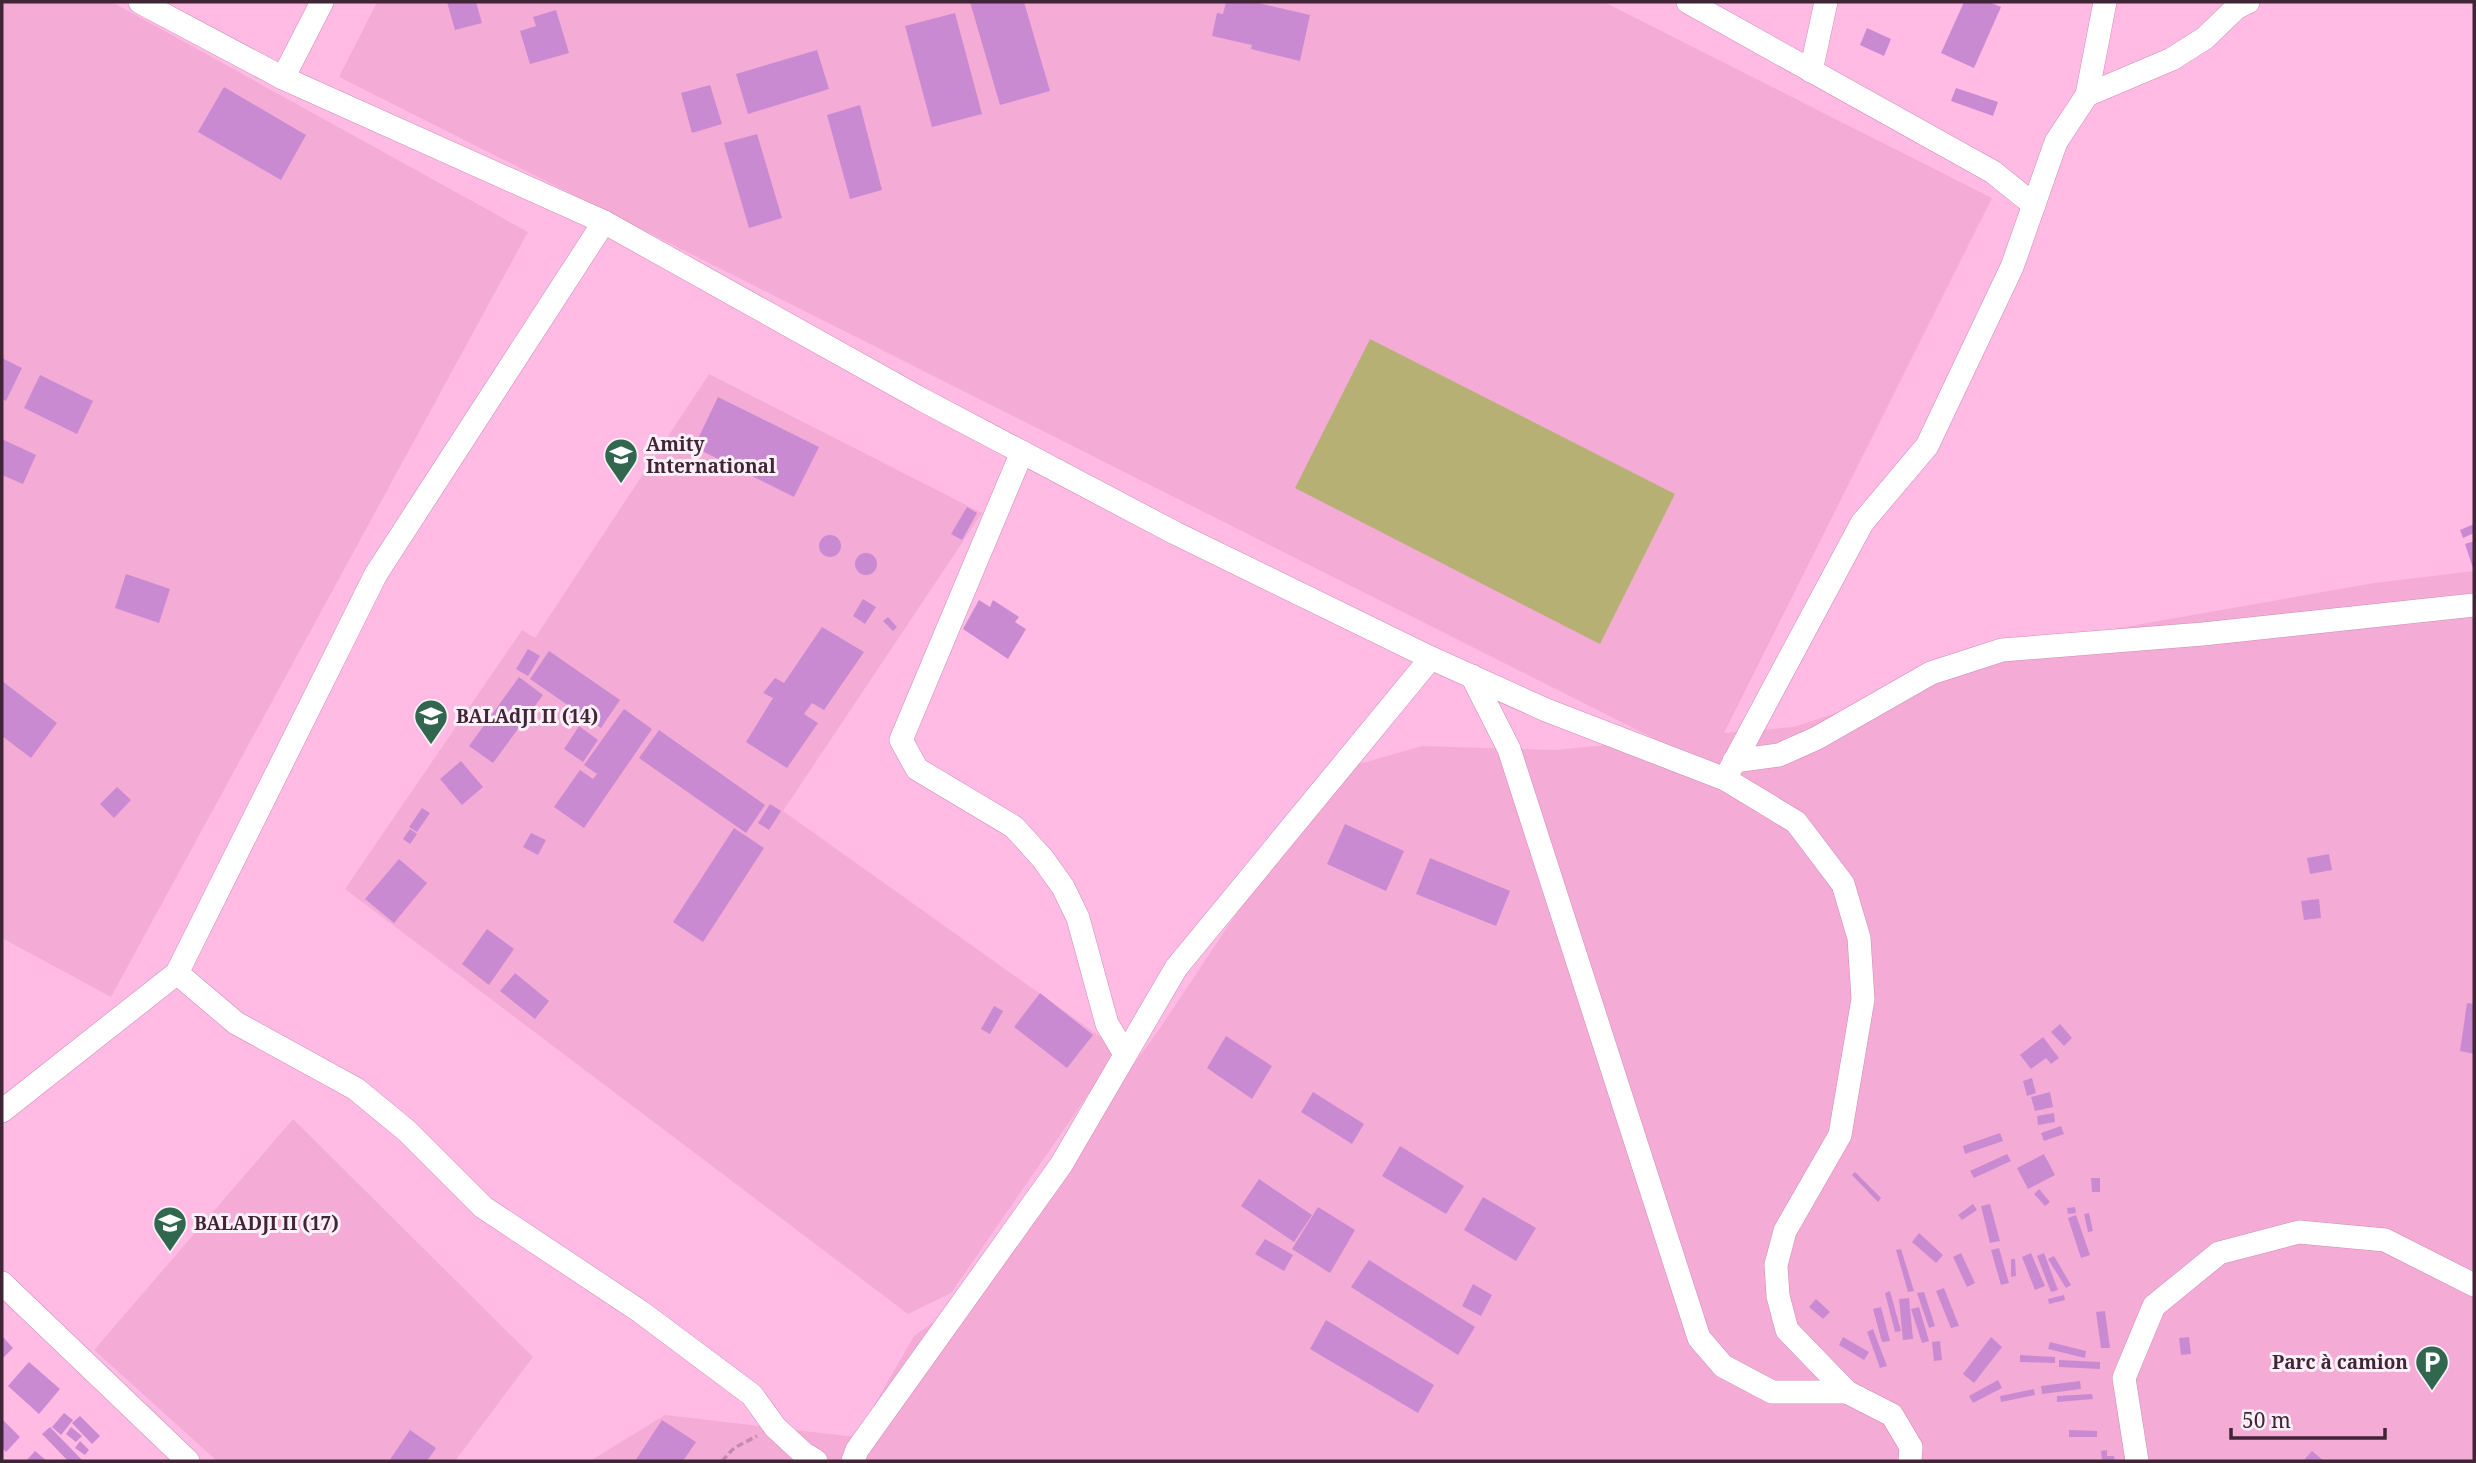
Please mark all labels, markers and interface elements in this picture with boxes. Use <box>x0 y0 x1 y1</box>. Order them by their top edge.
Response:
place label: Amity International <box>646 431 776 479</box>
school or university icon: Amity International <box>602 436 640 485</box>
school or university icon: BALAdJI II (14) <box>412 697 450 746</box>
place label: BALAdJI II (14) <box>456 703 598 729</box>
school or university icon: BALADJI II (17) <box>151 1204 189 1253</box>
place label: BALADJI II (17) <box>194 1210 339 1236</box>
parking icon: Parc à camion <box>2413 1343 2451 1392</box>
place label: Parc à camion <box>2272 1349 2408 1375</box>
scale bar <box>2231 1396 2385 1440</box>
text: 50 m <box>2242 1406 2291 1434</box>

